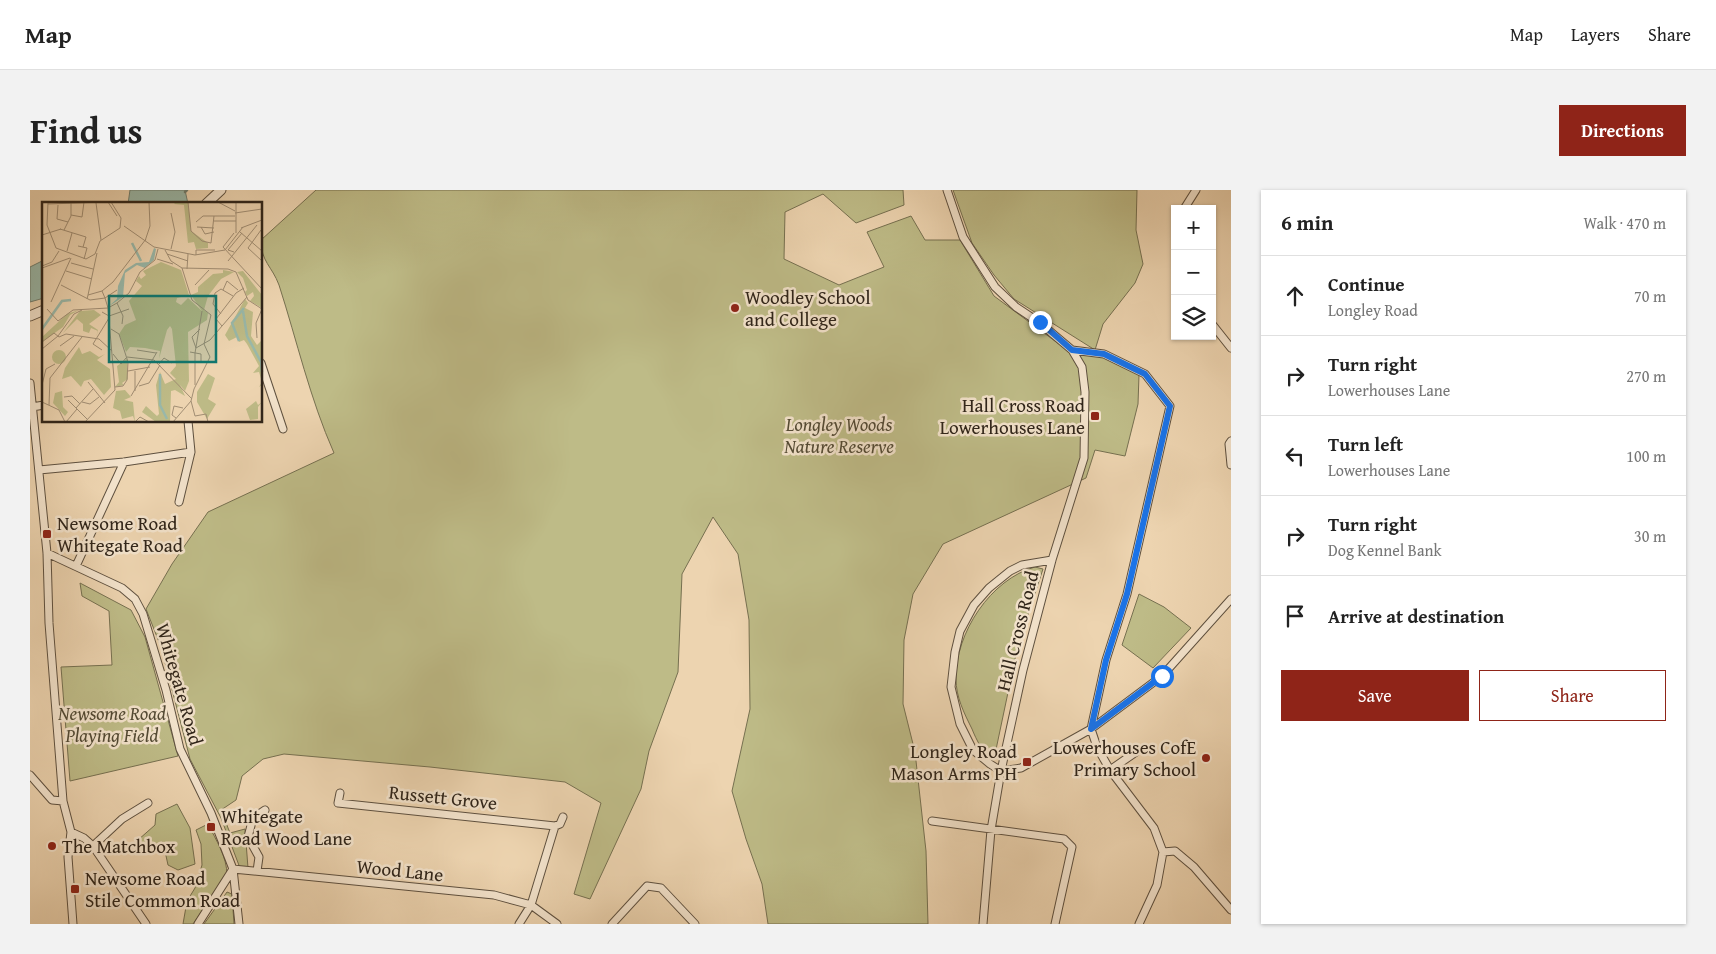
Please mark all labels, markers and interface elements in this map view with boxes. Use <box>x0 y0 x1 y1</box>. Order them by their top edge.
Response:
text: Map <box>25 17 72 52</box>
text: Map <box>1510 21 1543 48</box>
text: Layers <box>1571 21 1620 48</box>
text: Share <box>1648 21 1691 48</box>
text: Find us <box>30 105 143 156</box>
button: Directions <box>1559 105 1686 156</box>
inset map <box>42 202 262 422</box>
map controls <box>1171 205 1216 340</box>
button: + <box>1171 205 1216 250</box>
text: 6 min <box>1281 207 1333 238</box>
text: Walk · 470 m <box>1583 211 1666 235</box>
button: − <box>1171 250 1216 295</box>
text: Continue <box>1328 270 1405 298</box>
icon: ahead <box>1281 282 1309 310</box>
place label: Woodley School and College <box>745 283 871 333</box>
text: 70 m <box>1634 284 1666 308</box>
button: layers <box>1171 295 1216 340</box>
text: Longley Road <box>1328 298 1418 322</box>
marker: Woodley School and College <box>729 302 741 314</box>
route end <box>1029 311 1052 334</box>
text: Turn right <box>1328 350 1417 378</box>
icon: right <box>1281 362 1309 390</box>
text: 270 m <box>1626 364 1666 388</box>
text: Lowerhouses Lane <box>1328 378 1450 402</box>
place label: Hall Cross Road Lowerhouses Lane <box>940 391 1086 441</box>
park label: Longley Woods Nature Reserve <box>783 410 894 460</box>
marker: Hall Cross Road Lowerhouses Lane <box>1089 410 1101 422</box>
text: Turn left <box>1328 430 1403 458</box>
icon: left <box>1281 442 1309 470</box>
text: 100 m <box>1626 444 1666 468</box>
text: Lowerhouses Lane <box>1328 458 1450 482</box>
place label: Newsome Road Whitegate Road <box>57 509 184 559</box>
text: Turn right <box>1328 510 1417 538</box>
icon: right <box>1281 522 1309 550</box>
text: 30 m <box>1634 524 1666 548</box>
marker: Newsome Road Whitegate Road <box>41 528 53 540</box>
text: Dog Kennel Bank <box>1328 538 1442 562</box>
street label: Hall Cross Road <box>989 567 1046 694</box>
icon: arrive <box>1281 602 1309 630</box>
text: Arrive at destination <box>1328 602 1504 630</box>
street label: Whitegate Road <box>149 620 211 749</box>
route start <box>1151 665 1174 688</box>
button: Save <box>1281 670 1469 721</box>
button: Share <box>1479 670 1666 721</box>
park label: Newsome Road Playing Field <box>57 699 166 749</box>
place label: Lowerhouses CofE Primary School <box>1053 733 1196 783</box>
place label: Longley Road Mason Arms PH <box>891 737 1018 787</box>
marker: Lowerhouses CofE Primary School <box>1200 752 1212 764</box>
marker: Longley Road Mason Arms PH <box>1021 756 1033 768</box>
street label: Russett Grove <box>387 777 499 817</box>
place label: Whitegate Road Wood Lane <box>221 802 352 852</box>
marker: Whitegate Road Wood Lane <box>205 821 217 833</box>
place label: The Matchbox <box>62 832 176 860</box>
marker: The Matchbox <box>46 840 58 852</box>
street label: Wood Lane <box>355 852 445 888</box>
place label: Newsome Road Stile Common Road <box>85 864 241 914</box>
marker: Newsome Road Stile Common Road <box>69 883 81 895</box>

